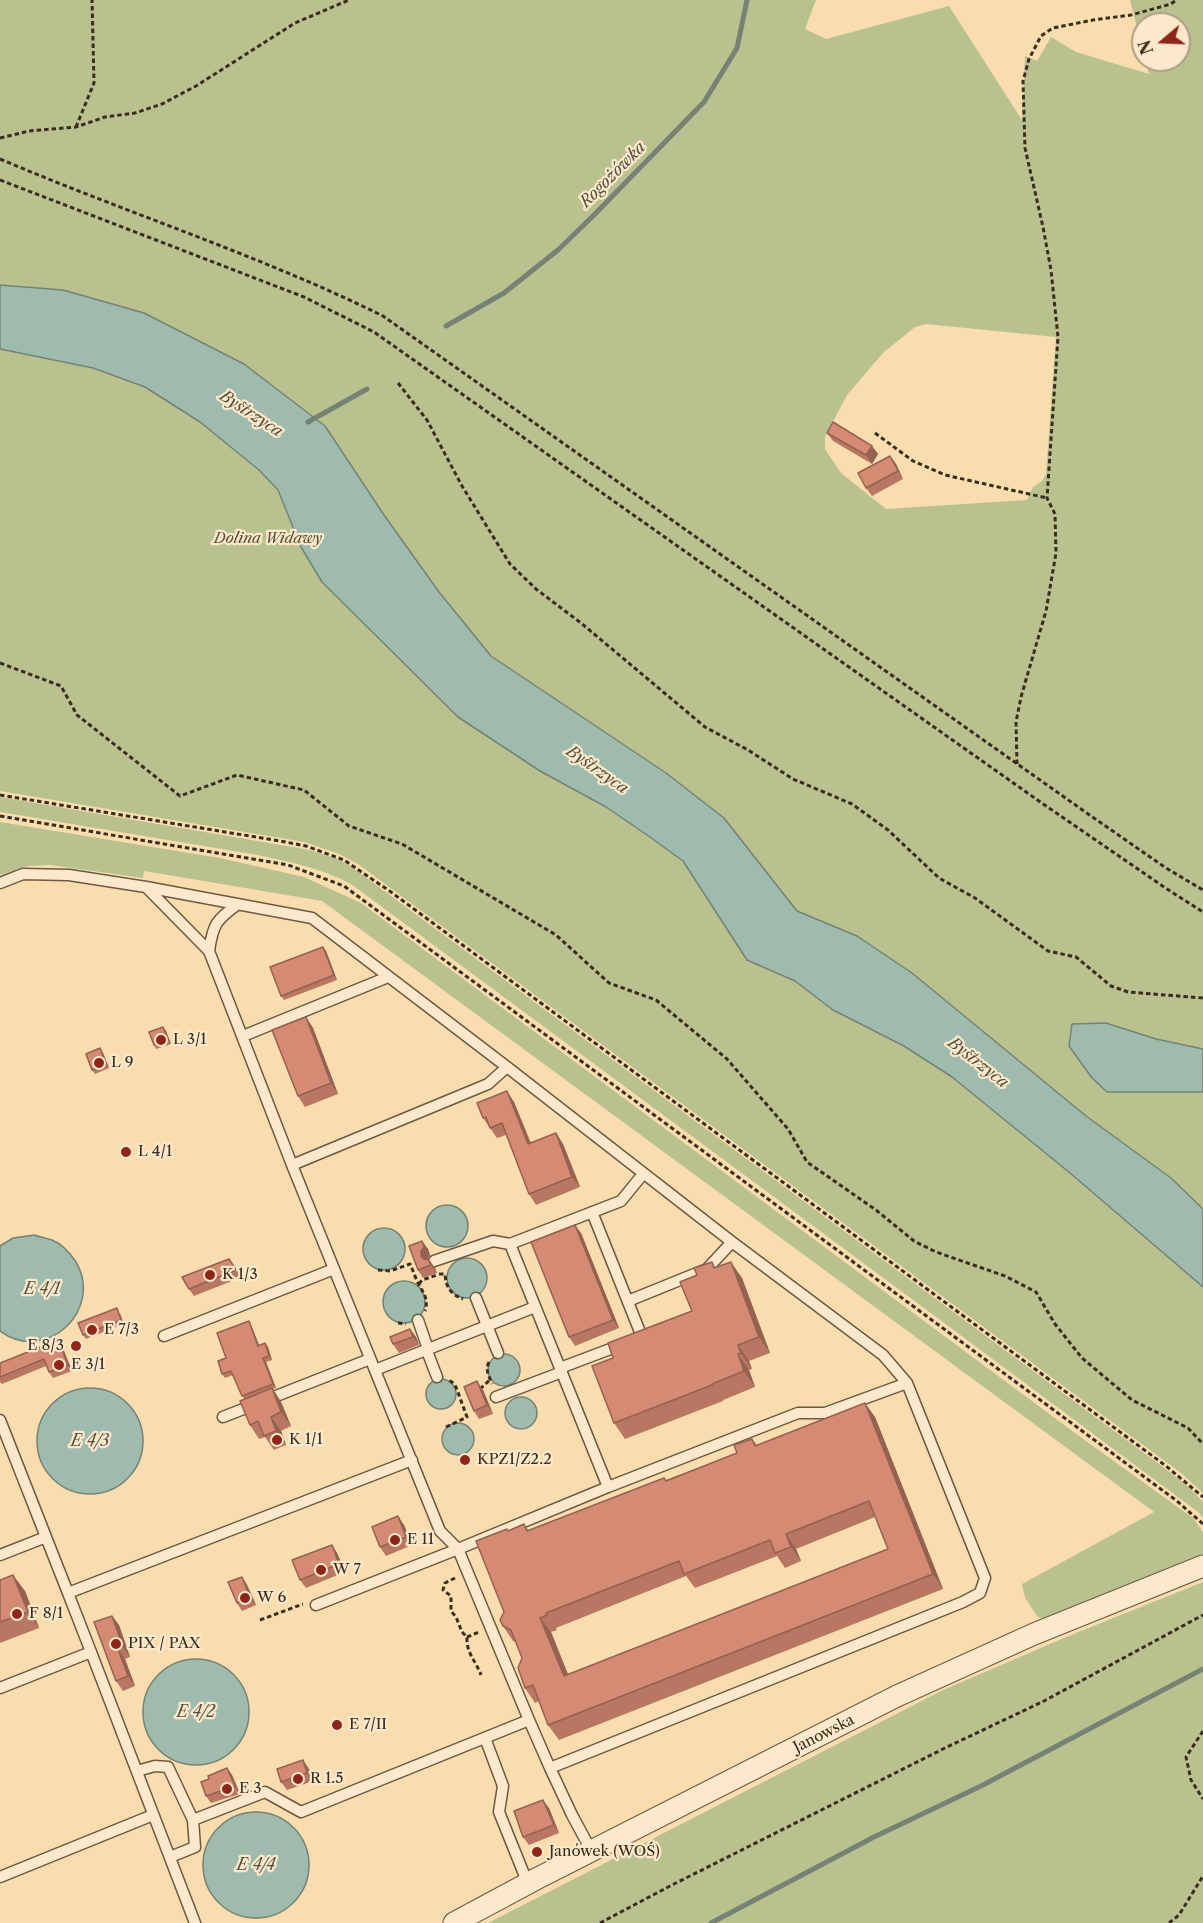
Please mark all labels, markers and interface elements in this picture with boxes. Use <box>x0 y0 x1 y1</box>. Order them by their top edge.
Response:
north arrow <box>1131 12 1191 72</box>
text: N <box>1134 37 1158 57</box>
water label: Rogożówka <box>576 138 650 212</box>
water label: Bystrzyca <box>216 387 286 441</box>
park label: Dolina Widawy <box>214 530 322 548</box>
water label: Bystrzyca <box>562 742 632 798</box>
place label: L 3/1 <box>173 1031 207 1049</box>
marker: L 3/1 <box>154 1033 168 1047</box>
water label: Bystrzyca <box>944 1034 1012 1092</box>
place label: L 9 <box>111 1054 134 1072</box>
marker: L 9 <box>92 1056 106 1070</box>
place label: L 4/1 <box>138 1143 172 1161</box>
marker: L 4/1 <box>119 1145 133 1159</box>
place label: K 1/3 <box>222 1266 258 1284</box>
marker: K 1/3 <box>203 1268 217 1282</box>
water label: E 4/1 <box>24 1279 60 1299</box>
place label: E 7/3 <box>104 1321 139 1339</box>
marker: E 7/3 <box>85 1323 99 1337</box>
place label: E 8/3 <box>27 1337 64 1355</box>
marker: E 8/3 <box>69 1339 83 1353</box>
place label: E 3/1 <box>71 1356 105 1374</box>
marker: E 3/1 <box>52 1358 66 1372</box>
water label: E 4/3 <box>71 1431 109 1451</box>
place label: K 1/1 <box>289 1431 323 1449</box>
marker: K 1/1 <box>270 1433 284 1447</box>
place label: KPZ1/Z2.2 <box>477 1451 552 1469</box>
marker: KPZ1/Z2.2 <box>458 1453 472 1467</box>
place label: E 11 <box>407 1531 434 1549</box>
marker: E 11 <box>388 1533 402 1547</box>
place label: W 7 <box>333 1561 361 1579</box>
marker: W 7 <box>314 1563 328 1577</box>
place label: W 6 <box>257 1589 286 1607</box>
marker: W 6 <box>238 1591 252 1605</box>
place label: F 8/1 <box>29 1605 63 1623</box>
marker: F 8/1 <box>10 1607 24 1621</box>
place label: PIX / PAX <box>128 1635 201 1653</box>
marker: PIX / PAX <box>109 1637 123 1651</box>
water label: E 4/2 <box>177 1702 215 1722</box>
street label: Janowska <box>790 1711 858 1757</box>
place label: E 7/II <box>349 1716 387 1734</box>
marker: E 7/II <box>330 1718 344 1732</box>
place label: R 1.5 <box>310 1770 343 1788</box>
marker: R 1.5 <box>291 1772 305 1786</box>
place label: E 3 <box>239 1780 262 1798</box>
marker: E 3 <box>220 1782 234 1796</box>
place label: Janówek (WOŚ) <box>549 1843 660 1861</box>
marker: Janówek (WOŚ) <box>530 1845 544 1859</box>
water label: E 4/4 <box>237 1855 275 1875</box>

